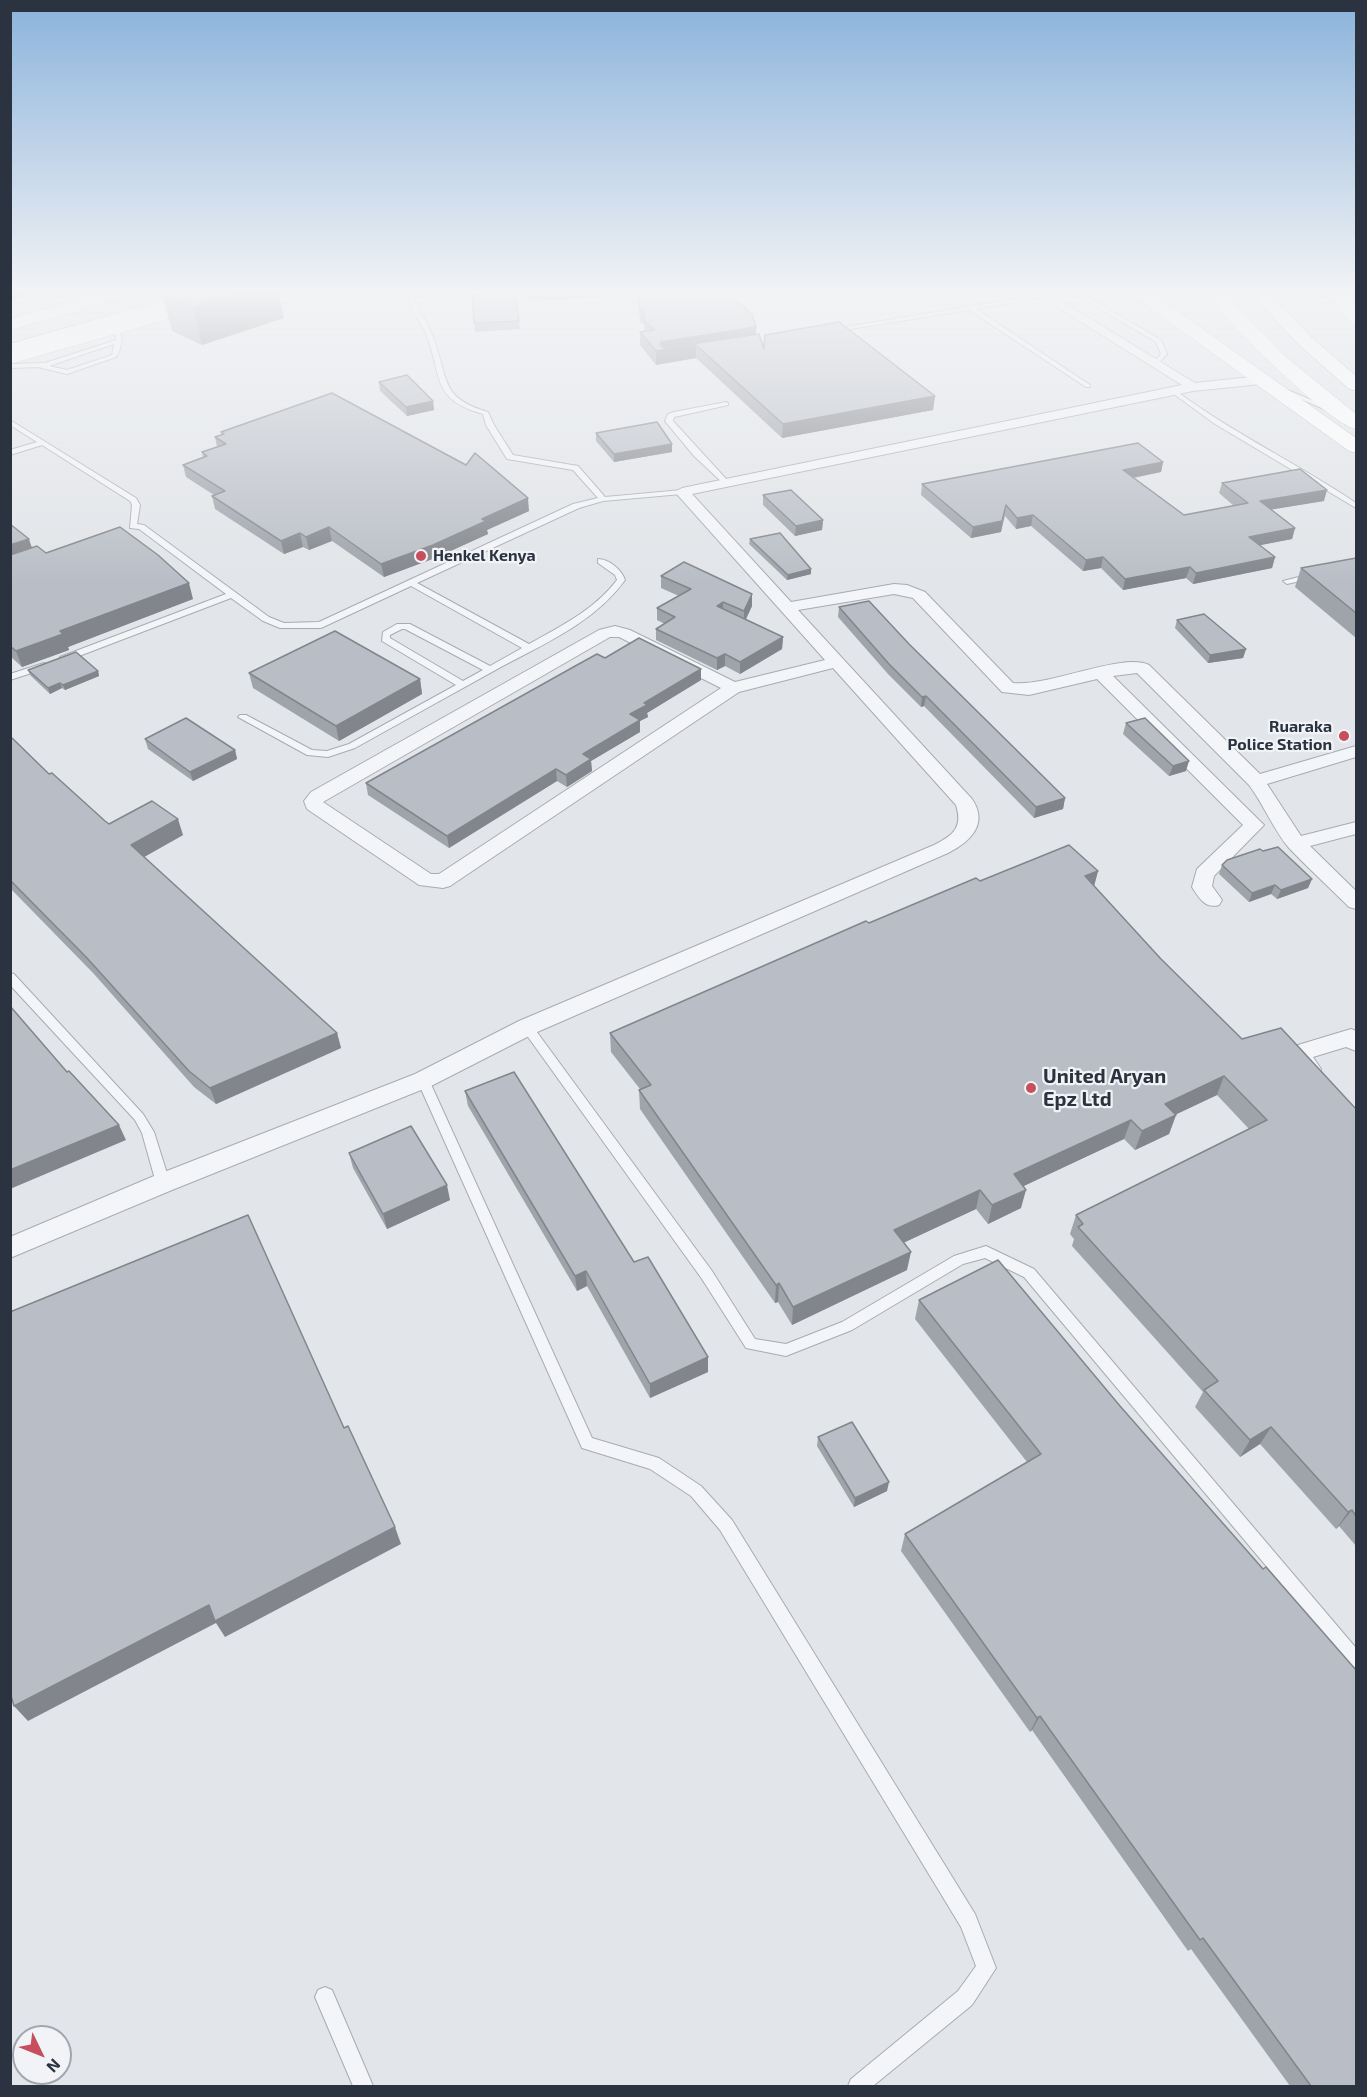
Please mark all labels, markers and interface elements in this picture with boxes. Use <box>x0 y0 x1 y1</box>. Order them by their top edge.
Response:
place label: Henkel Kenya <box>433 546 536 566</box>
marker: Henkel Kenya <box>414 549 428 563</box>
place label: Ruaraka Police Station <box>1227 717 1332 755</box>
marker: Ruaraka Police Station <box>1337 729 1351 743</box>
place label: United Aryan Epz Ltd <box>1043 1064 1166 1111</box>
marker: United Aryan Epz Ltd <box>1024 1081 1038 1095</box>
north arrow <box>12 2025 72 2085</box>
text: N <box>43 2056 65 2077</box>

